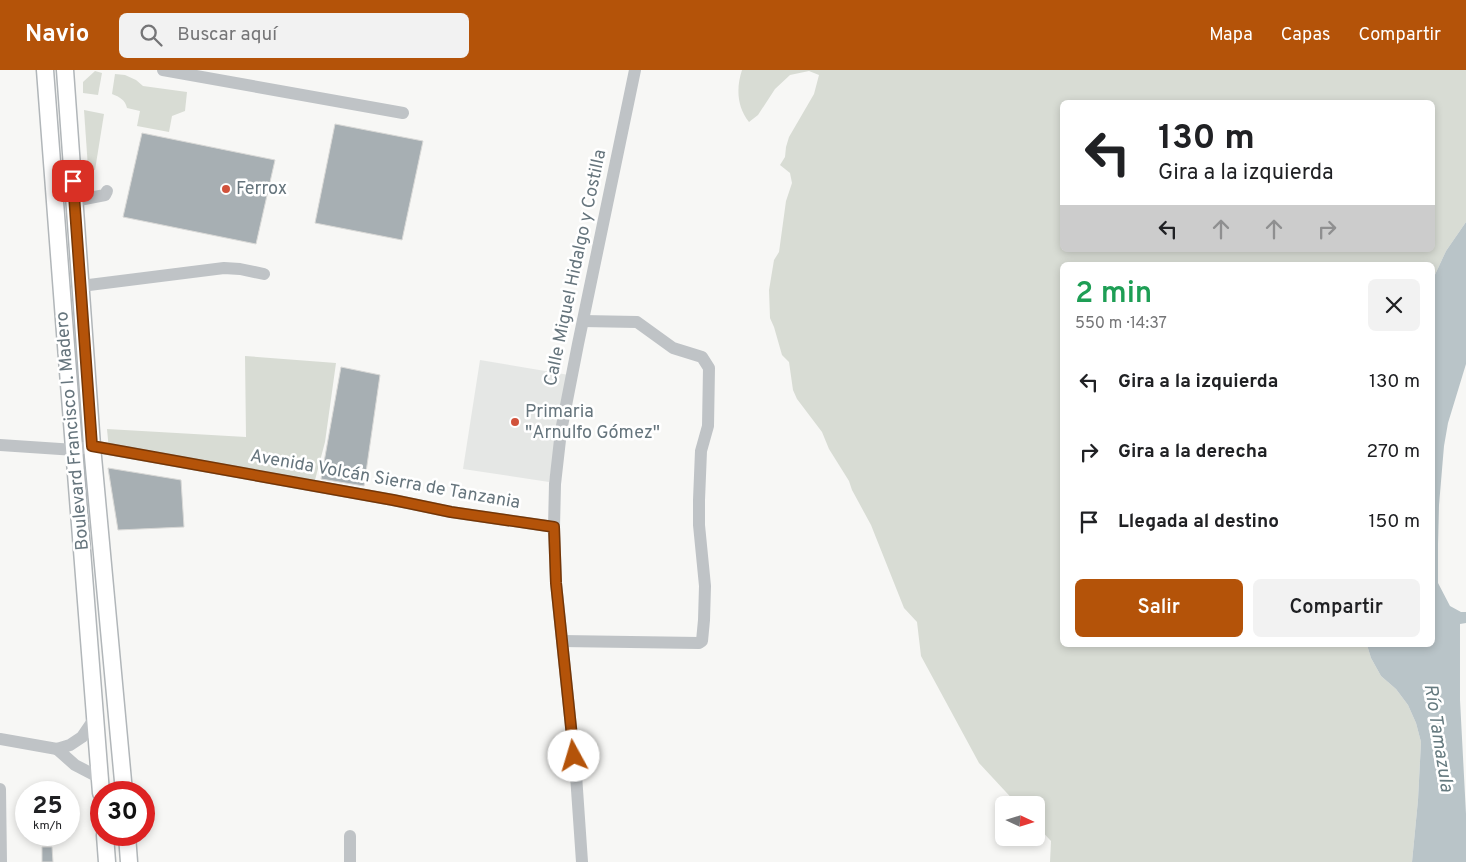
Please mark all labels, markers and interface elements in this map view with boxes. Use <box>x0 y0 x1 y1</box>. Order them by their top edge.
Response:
search box <box>119 13 469 58</box>
text: Navio <box>25 20 89 50</box>
icon: search <box>137 21 165 49</box>
text: Buscar aquí <box>177 23 277 47</box>
text: Mapa <box>1209 24 1253 47</box>
text: Capas <box>1281 24 1330 47</box>
text: Compartir <box>1358 24 1441 47</box>
text: 130 m <box>1158 117 1255 161</box>
icon: left <box>1075 120 1140 185</box>
street label: Calle Miguel Hidalgo y Costilla <box>540 147 612 389</box>
pin <box>52 160 94 202</box>
text: Gira a la izquierda <box>1158 160 1334 187</box>
icon: arrive <box>59 167 87 195</box>
place label: Ferrox <box>236 178 287 201</box>
marker: Ferrox <box>220 183 232 195</box>
icon: left <box>1154 215 1182 243</box>
icon: ahead <box>1207 215 1235 243</box>
icon: ahead <box>1260 215 1288 243</box>
icon: right <box>1313 215 1341 243</box>
text: 2 min <box>1075 276 1152 313</box>
button: close <box>1368 279 1420 331</box>
street label: Boulevard Francisco I. Madero <box>51 310 95 552</box>
text: 550 m · 14:37 <box>1075 314 1167 334</box>
icon: left <box>1075 368 1103 396</box>
text: Gira a la izquierda <box>1118 370 1278 394</box>
text: 130 m <box>1369 370 1420 394</box>
place label: Primaria "Arnulfo Gómez" <box>525 401 660 445</box>
marker: Primaria "Arnulfo Gómez" <box>509 416 521 428</box>
icon: right <box>1075 438 1103 466</box>
text: Gira a la derecha <box>1118 440 1268 464</box>
text: 270 m <box>1366 440 1420 464</box>
street label: Avenida Volcán Sierra de Tanzania <box>248 445 522 515</box>
icon: arrive <box>1075 508 1103 536</box>
text: Llegada al destino <box>1118 510 1279 534</box>
text: 150 m <box>1368 510 1420 534</box>
button: Salir <box>1075 579 1243 637</box>
button: Compartir <box>1253 579 1420 637</box>
water label: Río Tamazula <box>1418 682 1458 794</box>
position arrow <box>547 729 599 781</box>
speed limit sign: 30 <box>90 781 155 846</box>
text: 25 <box>32 791 63 823</box>
north arrow <box>995 796 1045 846</box>
map controls <box>995 796 1045 846</box>
text: km/h <box>33 818 62 834</box>

